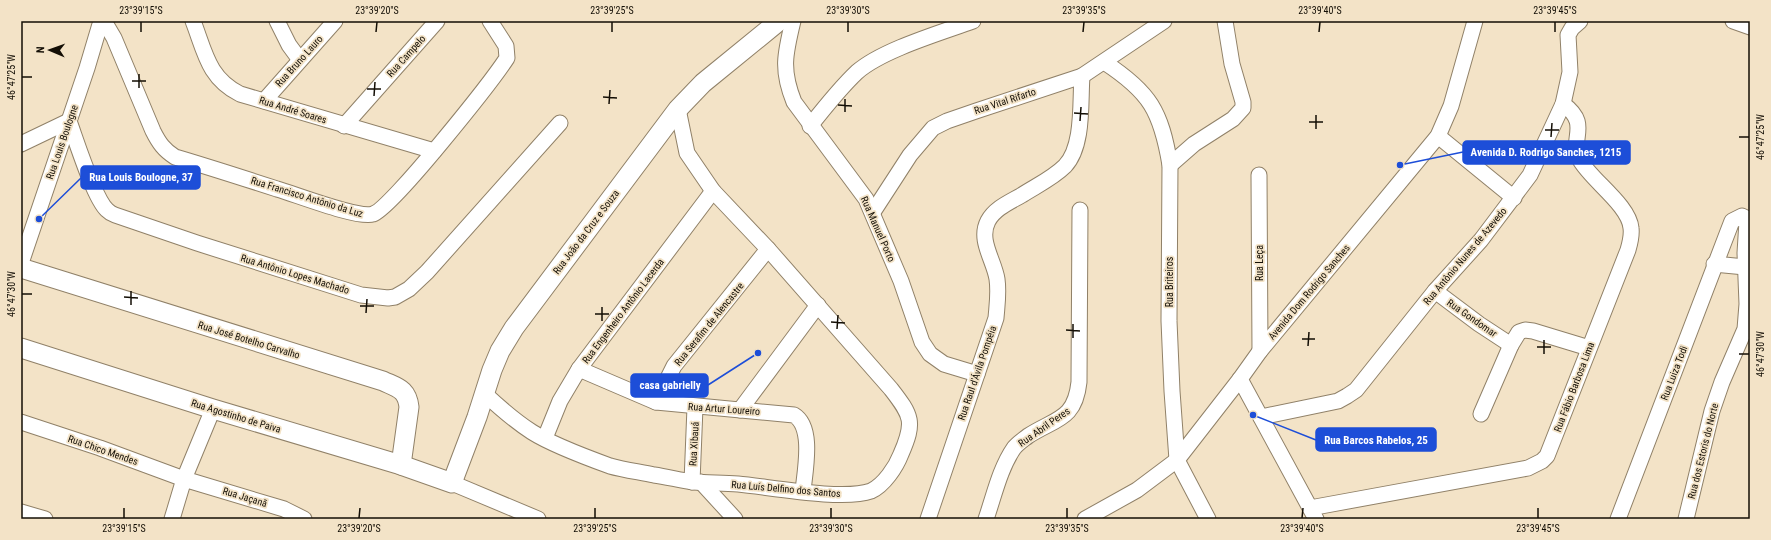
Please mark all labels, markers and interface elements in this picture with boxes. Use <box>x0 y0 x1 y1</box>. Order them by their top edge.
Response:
text: 23°39'15"S <box>119 5 163 16</box>
text: 23°39'20"S <box>355 5 399 16</box>
text: 23°39'25"S <box>590 5 634 16</box>
text: 23°39'30"S <box>826 5 870 16</box>
text: 23°39'35"S <box>1062 5 1106 16</box>
text: 23°39'40"S <box>1298 5 1342 16</box>
text: 23°39'45"S <box>1533 5 1577 16</box>
north arrow <box>30 30 70 70</box>
street label: Rua Bruno Lauro <box>273 33 325 89</box>
street label: Rua Campelo <box>384 33 428 79</box>
text: N <box>34 46 47 53</box>
text: 46°47'25"W <box>6 54 17 100</box>
street label: Rua Vital Rifarto <box>973 86 1037 116</box>
street label: Rua André Soares <box>258 95 328 126</box>
street label: Rua Louis Boulogne <box>44 103 80 181</box>
text: 46°47'25"W <box>1755 114 1766 160</box>
callout: Avenida D. Rodrigo Sanches, 1215 <box>1463 141 1630 164</box>
text: Avenida D. Rodrigo Sanches, 1215 <box>1471 146 1622 159</box>
callout: Rua Louis Boulogne, 37 <box>81 166 200 189</box>
text: Rua Louis Boulogne, 37 <box>89 171 193 184</box>
street label: Rua Francisco Antônio da Luz <box>250 175 364 219</box>
street label: Rua João da Cruz e Souza <box>551 188 621 276</box>
street label: Rua Manuel Porto <box>859 195 897 263</box>
street label: Rua Antônio Nunes de Azevedo <box>1421 205 1509 307</box>
street label: Avenida Dom Rodrigo Sanches <box>1266 242 1352 342</box>
street label: Rua Leça <box>1254 245 1265 281</box>
street label: Rua Antônio Lopes Machado <box>239 252 351 296</box>
street label: Rua Engenheiro Antônio Lacerda <box>580 256 666 365</box>
street label: Rua Briteiros <box>1164 256 1175 307</box>
text: 46°47'30"W <box>6 271 17 317</box>
street label: Rua Serafim de Alencastre <box>672 280 746 368</box>
street label: Rua Gondomar <box>1445 297 1499 339</box>
street label: Rua José Botelho Carvalho <box>197 319 301 361</box>
street label: Rua Raul d'Ávila Pompéia <box>955 324 998 422</box>
text: 46°47'30"W <box>1755 331 1766 377</box>
street label: Rua Fábio Barbosa Lima <box>1552 340 1596 434</box>
street label: Rua Luiza Todi <box>1659 344 1689 402</box>
callout: casa gabrielly <box>631 374 708 397</box>
text: casa gabrielly <box>639 379 701 392</box>
street label: Rua Agostinho de Paiva <box>190 397 282 435</box>
street label: Rua Artur Loureiro <box>688 401 760 417</box>
street label: Rua dos Estoris do Norte <box>1686 402 1720 500</box>
street label: Rua Abril Peres <box>1016 405 1072 449</box>
street label: Rua Xibauá <box>687 421 701 466</box>
callout: Rua Barcos Rabelos, 25 <box>1316 428 1436 451</box>
street label: Rua Chico Mendes <box>67 433 140 467</box>
text: Rua Barcos Rabelos, 25 <box>1324 434 1428 447</box>
street label: Rua Luís Delfino dos Santos <box>731 479 842 499</box>
street label: Rua Jaçanã <box>221 485 269 509</box>
text: 23°39'15"S <box>102 523 146 534</box>
text: 23°39'20"S <box>337 523 381 534</box>
text: 23°39'25"S <box>573 523 617 534</box>
text: 23°39'30"S <box>809 523 853 534</box>
text: 23°39'35"S <box>1045 523 1089 534</box>
text: 23°39'40"S <box>1280 523 1324 534</box>
text: 23°39'45"S <box>1516 523 1560 534</box>

